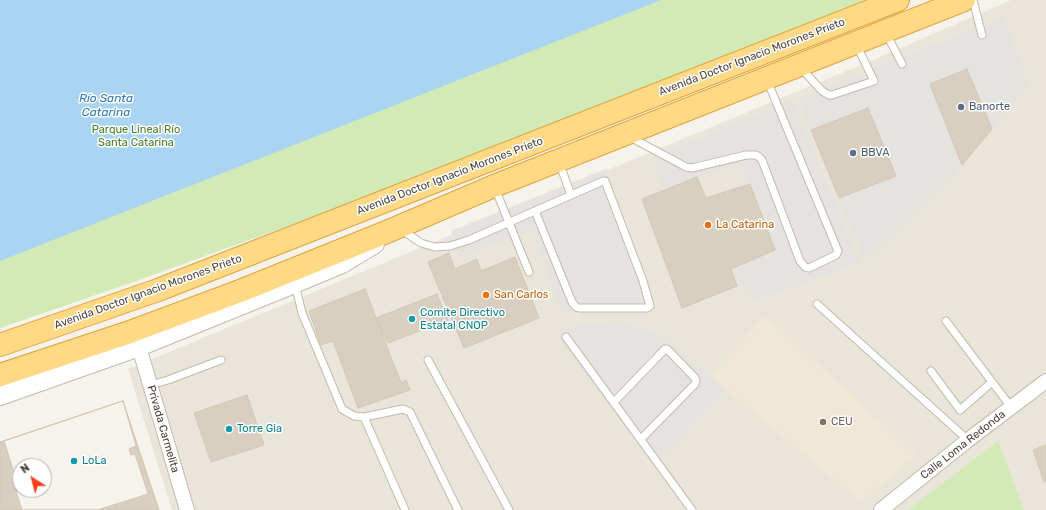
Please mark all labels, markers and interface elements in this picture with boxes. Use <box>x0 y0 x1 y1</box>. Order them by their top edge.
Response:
street label: Avenida Doctor Ignacio Morones Prieto <box>657 15 847 99</box>
water label: Río Santa Catarina <box>79 92 133 120</box>
place label: Banorte <box>969 100 1010 114</box>
marker: Banorte <box>956 102 966 112</box>
park label: Parque Lineal Río Santa Catarina <box>92 123 180 149</box>
street label: Avenida Doctor Ignacio Morones Prieto <box>355 134 545 218</box>
place label: BBVA <box>861 146 890 160</box>
marker: BBVA <box>848 148 858 158</box>
place label: La Catarina <box>716 218 774 232</box>
marker: La Catarina <box>703 220 713 230</box>
street label: Avenida Doctor Ignacio Morones Prieto <box>53 252 243 332</box>
place label: San Carlos <box>494 288 548 302</box>
marker: San Carlos <box>481 290 491 300</box>
place label: Comite Directivo Estatal CNOP <box>420 306 505 332</box>
marker: Comite Directivo Estatal CNOP <box>407 314 417 324</box>
street label: Privada Carmelita <box>144 384 182 474</box>
street label: Calle Loma Redonda <box>918 408 1008 482</box>
place label: CEU <box>831 415 853 429</box>
marker: CEU <box>818 417 828 427</box>
place label: Torre Gia <box>237 422 282 436</box>
marker: Torre Gia <box>224 424 234 434</box>
place label: LoLa <box>82 454 107 468</box>
marker: LoLa <box>69 456 79 466</box>
north arrow <box>12 458 52 498</box>
text: N <box>18 461 32 476</box>

